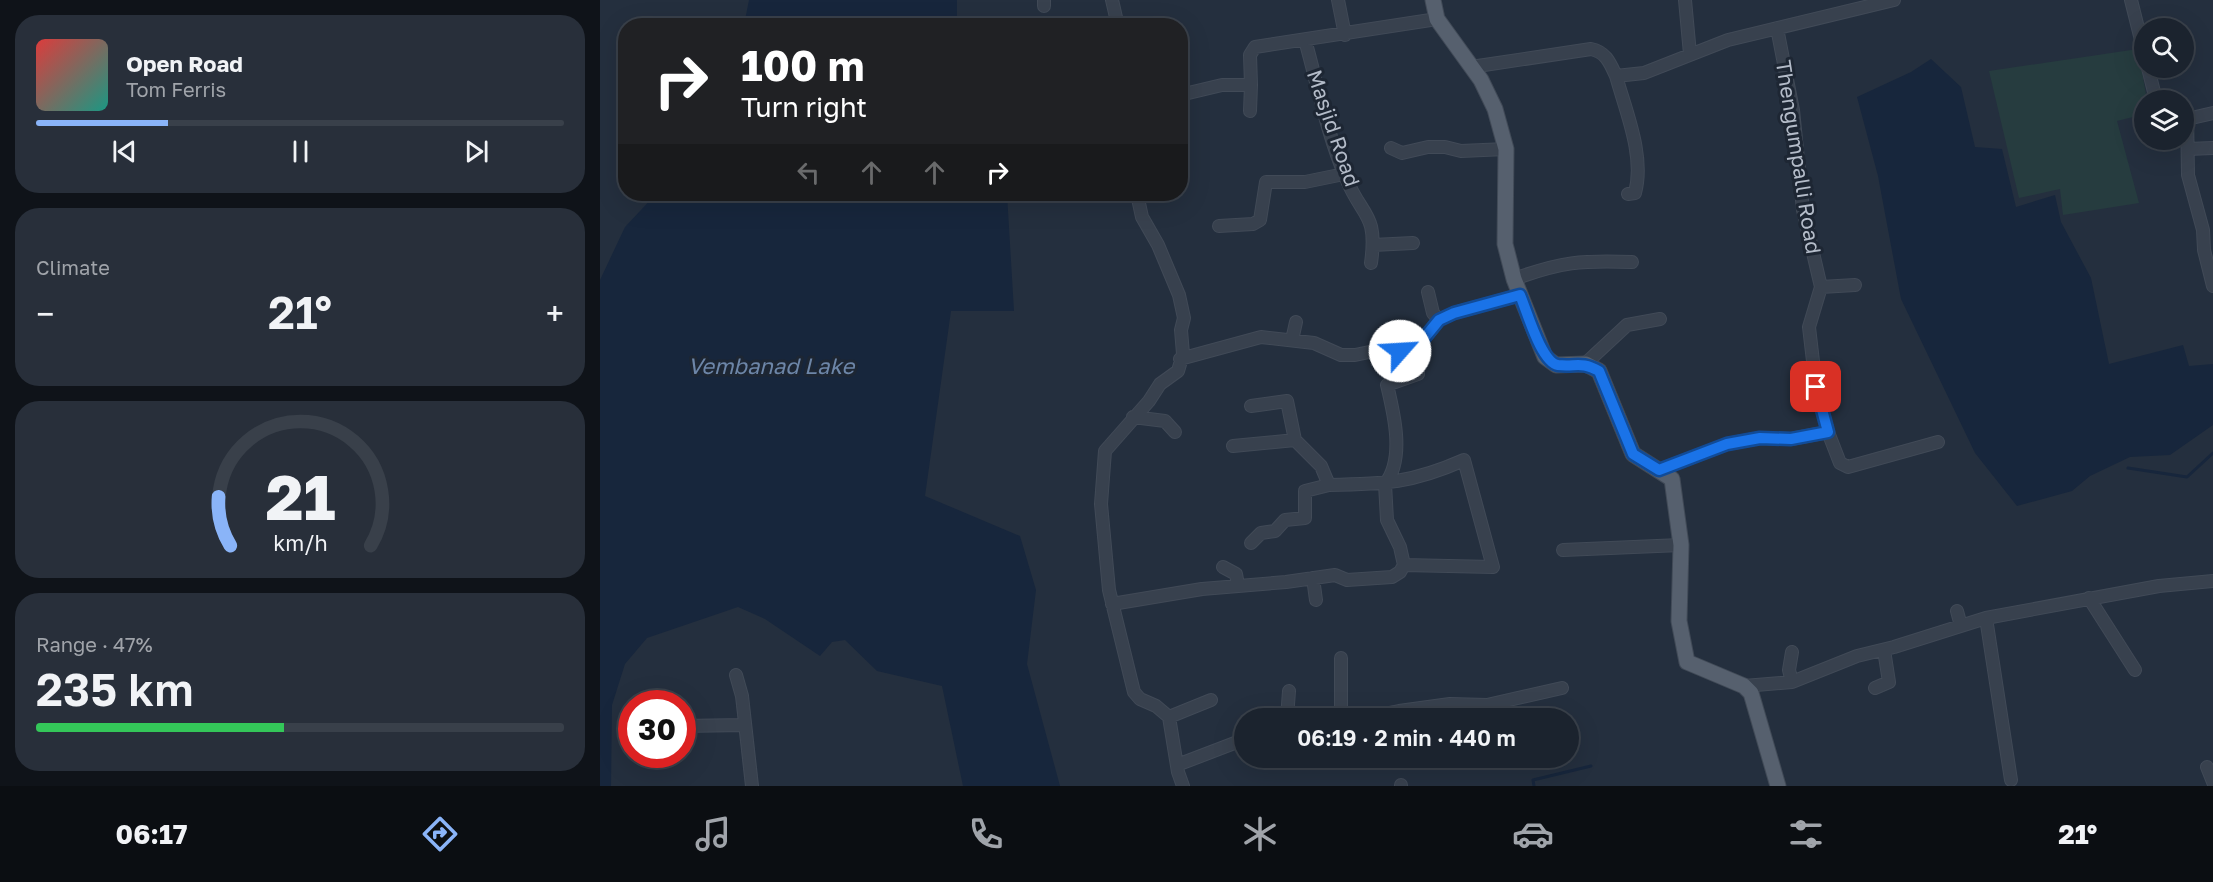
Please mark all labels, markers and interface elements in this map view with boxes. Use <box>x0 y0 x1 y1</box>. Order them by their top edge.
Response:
map controls <box>2134 18 2194 150</box>
button: search <box>2134 18 2194 78</box>
text: 100 m <box>741 40 864 90</box>
icon: right <box>642 42 720 120</box>
text: Open Road <box>126 50 243 77</box>
street label: Thengumpalli Road <box>1771 58 1827 256</box>
street label: Masjid Road <box>1302 66 1366 190</box>
text: Tom Ferris <box>126 77 226 101</box>
button: layers <box>2134 90 2194 150</box>
text: Turn right <box>741 91 867 123</box>
icon: previous <box>108 135 141 168</box>
icon: pause <box>284 135 317 168</box>
icon: next <box>460 135 493 168</box>
icon: left <box>792 156 825 189</box>
icon: ahead <box>855 156 888 189</box>
icon: ahead <box>918 156 951 189</box>
icon: right <box>981 156 1014 189</box>
text: Climate <box>36 255 110 279</box>
text: 21° <box>268 285 332 339</box>
text: − <box>36 294 54 333</box>
text: + <box>546 294 564 333</box>
position arrow <box>1368 319 1432 383</box>
water label: Vembanad Lake <box>688 352 857 379</box>
pin <box>1790 361 1841 412</box>
icon: arrive <box>1799 370 1832 403</box>
text: 21 <box>265 460 335 535</box>
text: km/h <box>273 531 327 557</box>
text: Range · 47% <box>36 632 153 656</box>
text: 235 km <box>36 662 194 716</box>
speed limit sign: 30 <box>618 690 696 768</box>
text: 06:19 · 2 min · 440 m <box>1297 724 1516 751</box>
icon: directions <box>419 813 461 855</box>
icon: music <box>692 813 734 855</box>
icon: phone <box>965 813 1007 855</box>
icon: climate <box>1239 813 1281 855</box>
icon: car <box>1512 813 1554 855</box>
icon: filters <box>1785 813 1827 855</box>
text: 06:17 <box>116 818 188 850</box>
text: 21° <box>2058 818 2097 850</box>

